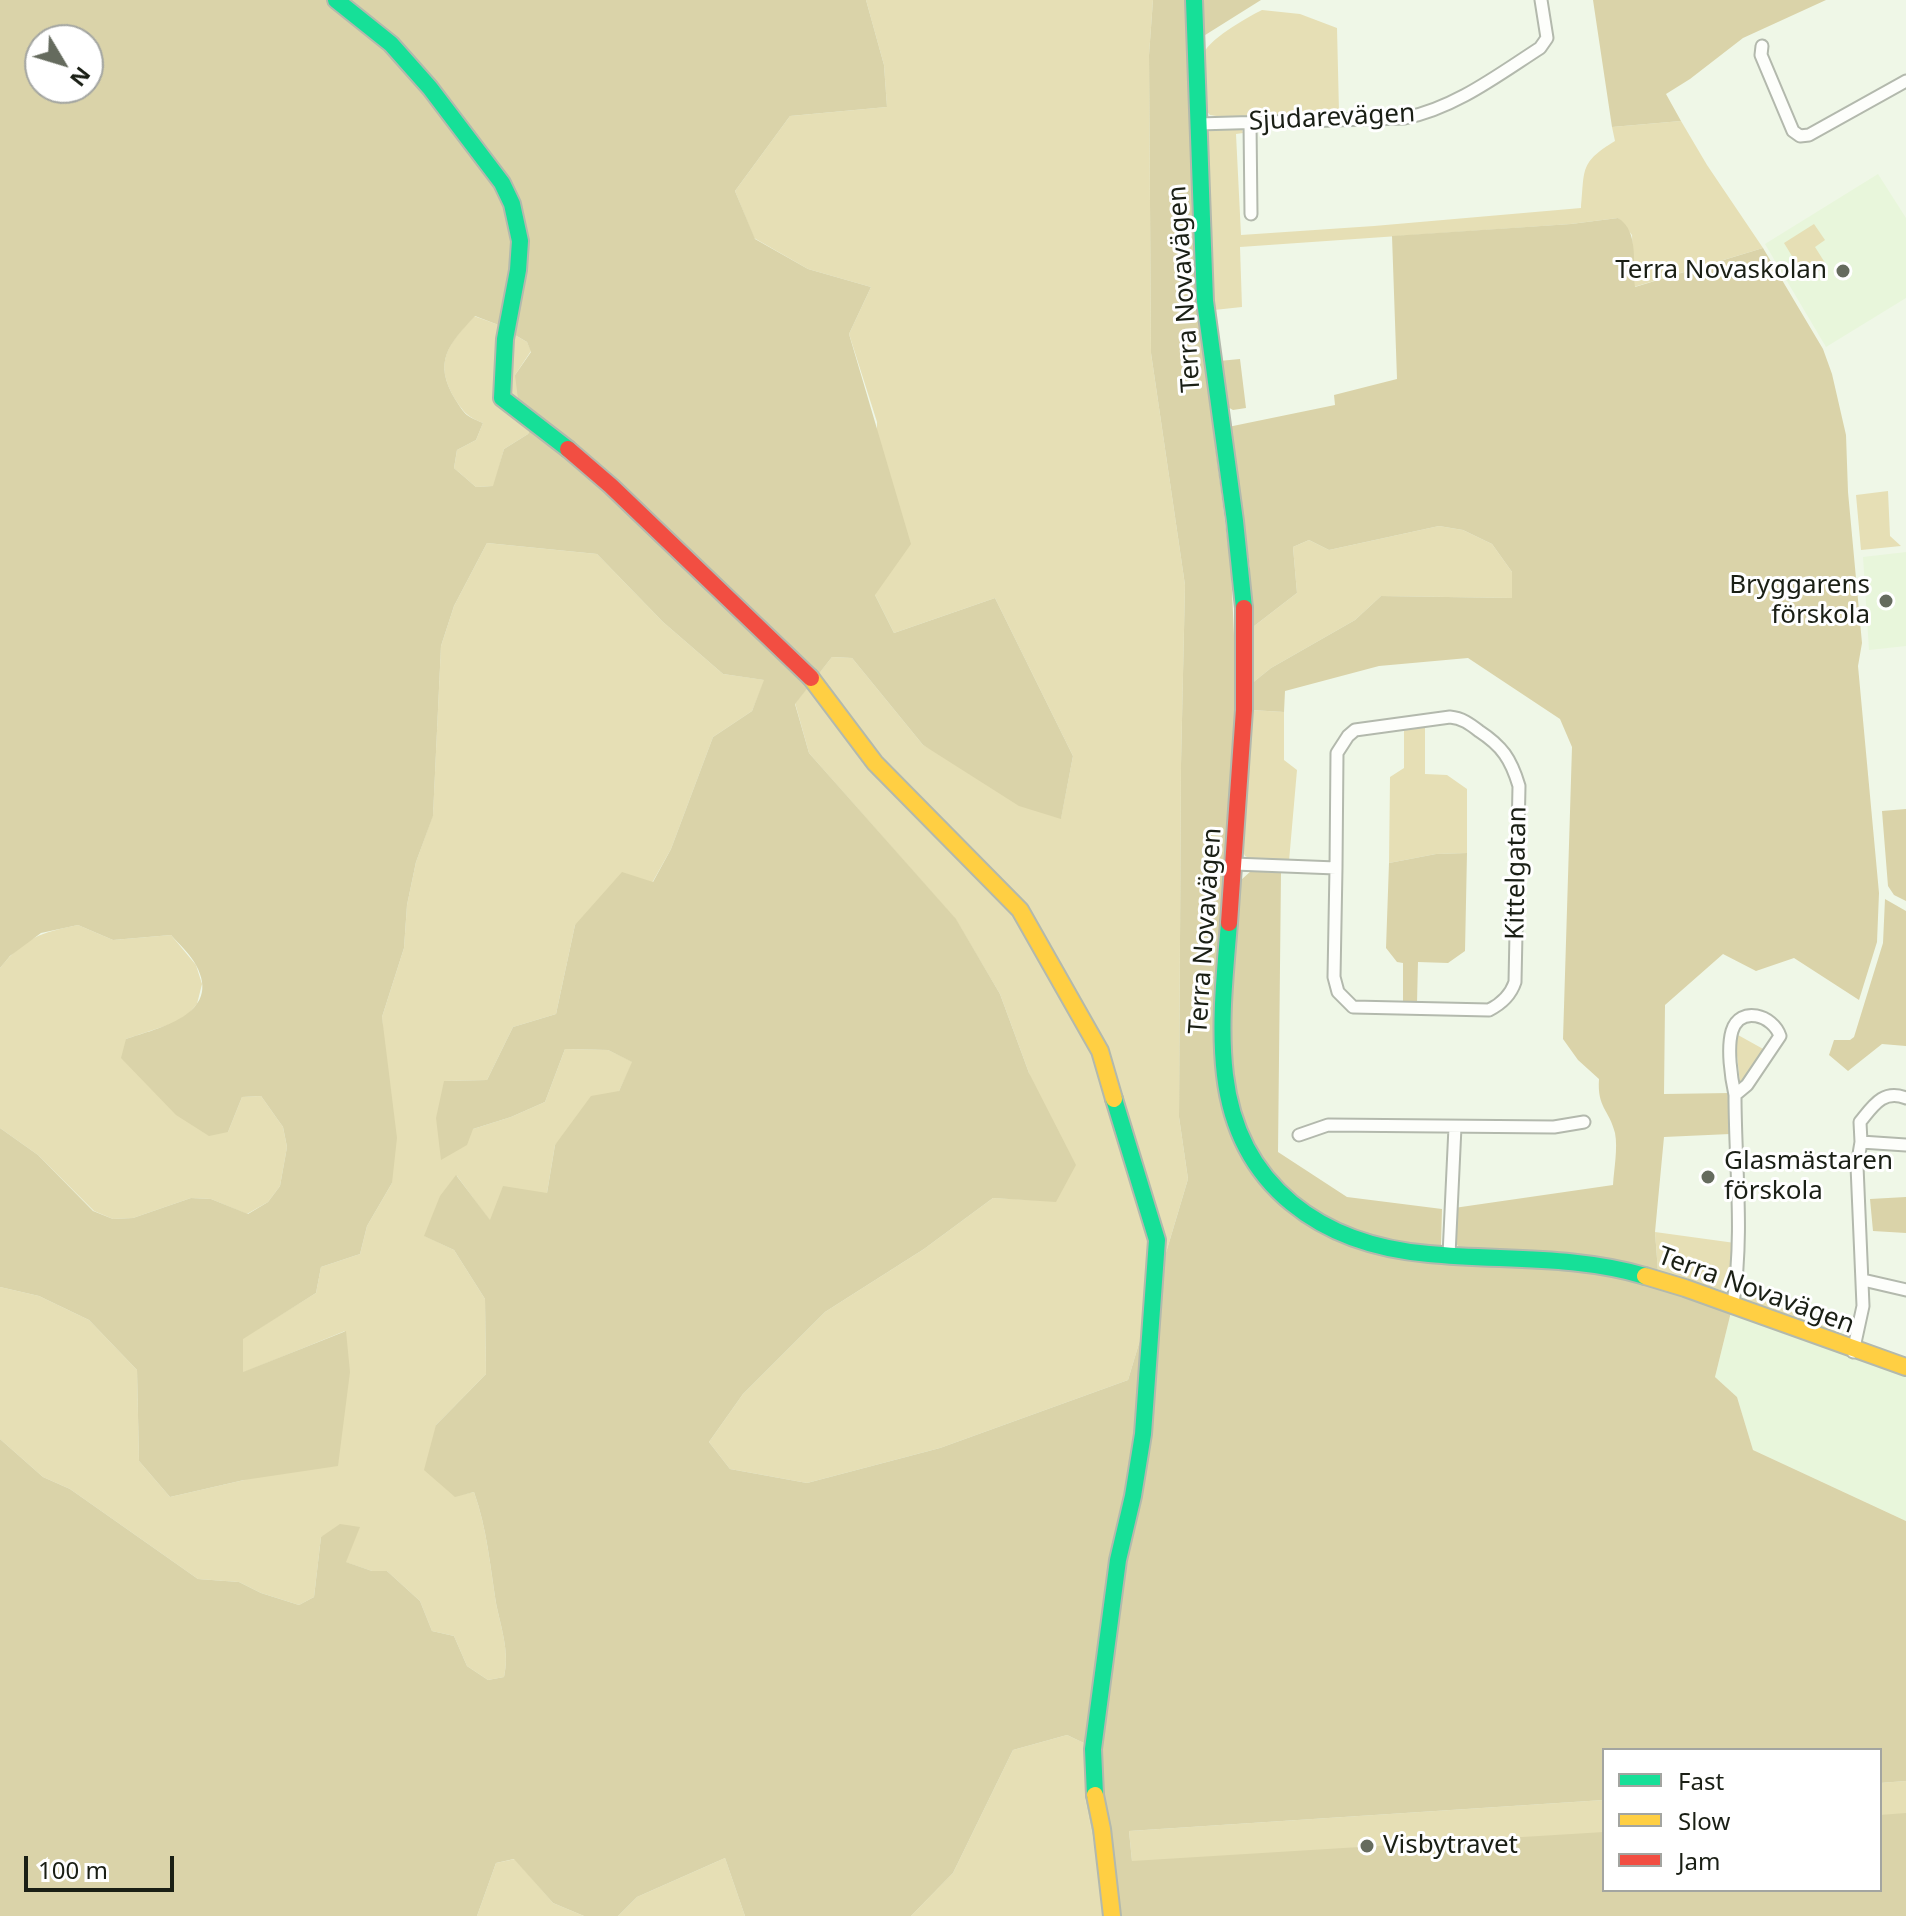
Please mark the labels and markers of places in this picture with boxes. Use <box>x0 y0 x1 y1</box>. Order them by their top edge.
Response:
place label: Terra Novaskolan <box>1615 255 1827 287</box>
marker: Terra Novaskolan <box>1834 262 1852 280</box>
place label: Bryggarens förskola <box>1729 570 1870 632</box>
marker: Bryggarens förskola <box>1877 592 1895 610</box>
place label: Glasmästaren förskola <box>1724 1146 1893 1208</box>
marker: Glasmästaren förskola <box>1699 1168 1717 1186</box>
place label: Visbytravet <box>1383 1830 1518 1862</box>
marker: Visbytravet <box>1358 1837 1376 1855</box>

